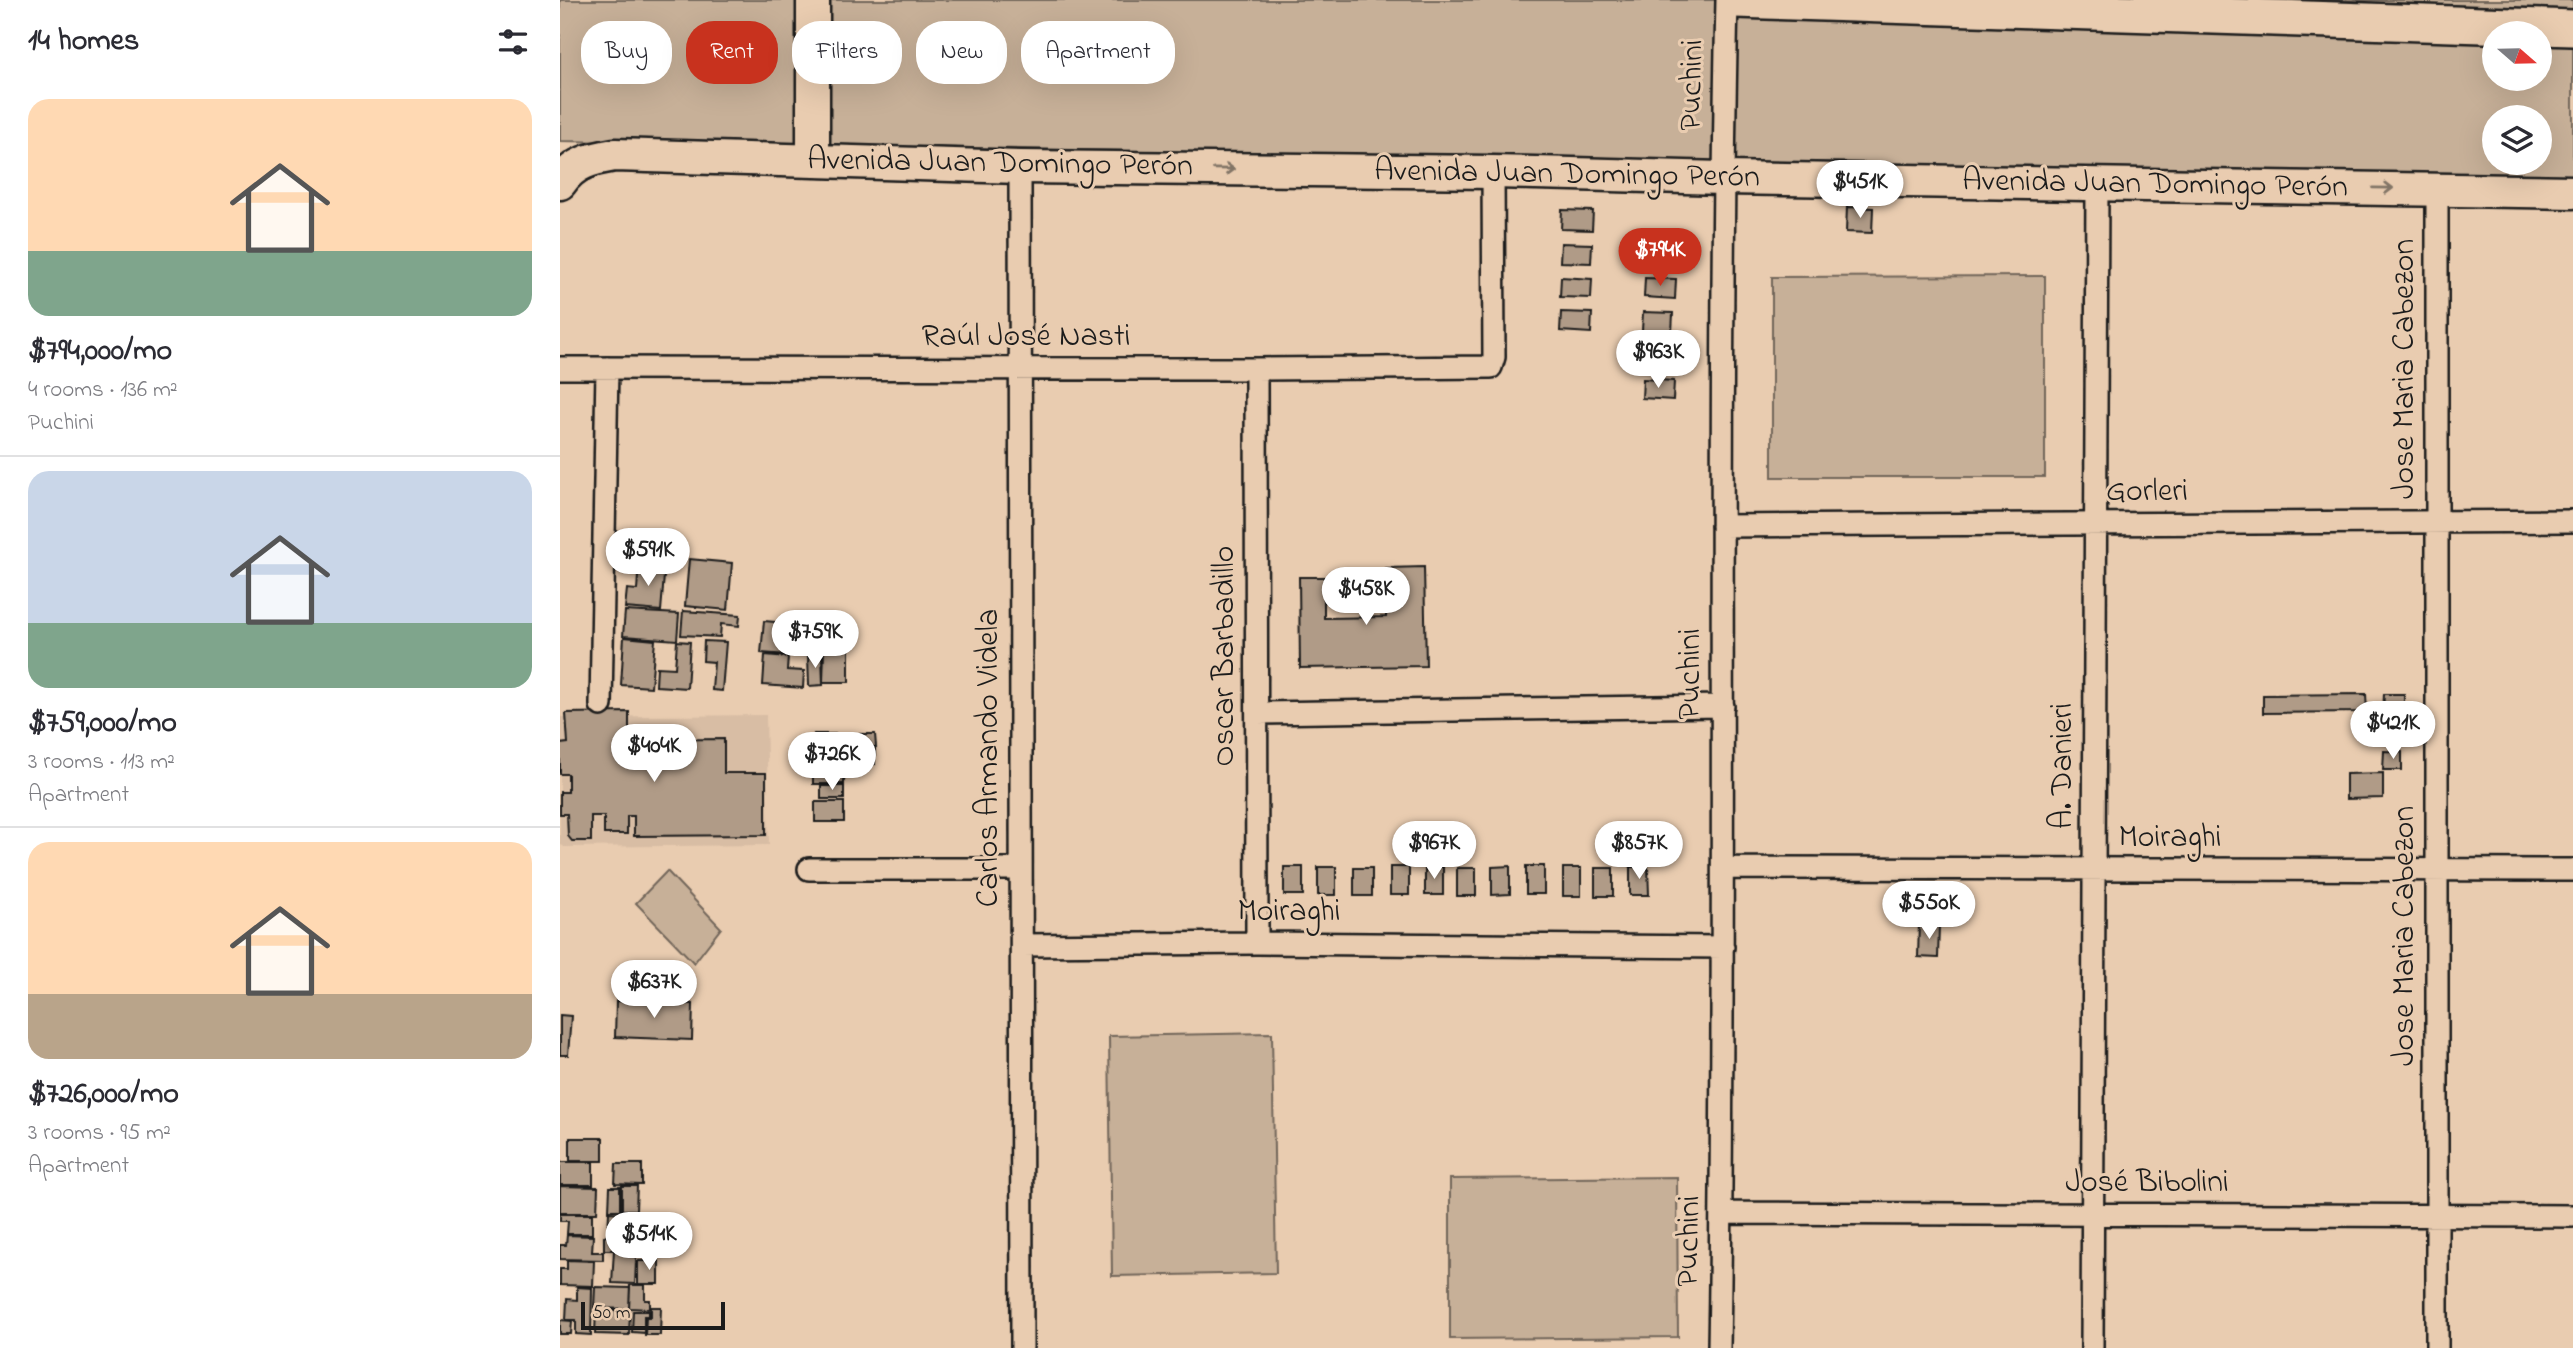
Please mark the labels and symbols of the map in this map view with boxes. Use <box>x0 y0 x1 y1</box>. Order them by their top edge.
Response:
north arrow <box>2482 21 2552 91</box>
street label: Puchini <box>1669 39 1717 131</box>
street label: Avenida Juan Domingo Perón <box>807 137 1193 191</box>
street label: Avenida Juan Domingo Perón <box>1374 148 1760 202</box>
street label: Avenida Juan Domingo Perón <box>1962 158 2348 212</box>
pin: $451K <box>1811 160 1909 220</box>
one-way arrow <box>1213 162 1236 176</box>
one-way arrow <box>2371 181 2394 195</box>
pin: $794K <box>1611 229 1709 288</box>
street label: Jose Maria Cabezon <box>2382 239 2429 499</box>
street label: Raúl José Nasti <box>921 314 1131 361</box>
pin: $963K <box>1609 330 1707 390</box>
street label: Gorleri <box>2106 469 2188 516</box>
pin: $591K <box>599 528 697 588</box>
street label: Oscar Barbadillo <box>1202 546 1249 766</box>
pin: $458K <box>1317 568 1415 627</box>
street label: Carlos Armando Videla <box>966 609 1013 907</box>
pin: $759K <box>766 610 864 670</box>
street label: Puchini <box>1668 628 1715 720</box>
pin: $421K <box>2344 702 2442 761</box>
street label: A. Danieri <box>2040 703 2087 829</box>
pin: $404K <box>605 724 703 784</box>
pin: $726K <box>783 732 881 792</box>
street label: Jose Maria Cabezon <box>2382 806 2429 1066</box>
street label: Moiraghi <box>2118 815 2222 862</box>
pin: $967K <box>1385 822 1483 881</box>
pin: $857K <box>1590 822 1688 881</box>
pin: $550K <box>1880 881 1978 941</box>
street label: Moiraghi <box>1237 889 1341 936</box>
pin: $637K <box>605 960 703 1020</box>
street label: José Bibolini <box>2065 1160 2229 1207</box>
street label: Puchini <box>1666 1195 1714 1287</box>
pin: $514K <box>600 1212 698 1272</box>
scale bar <box>581 1299 724 1331</box>

